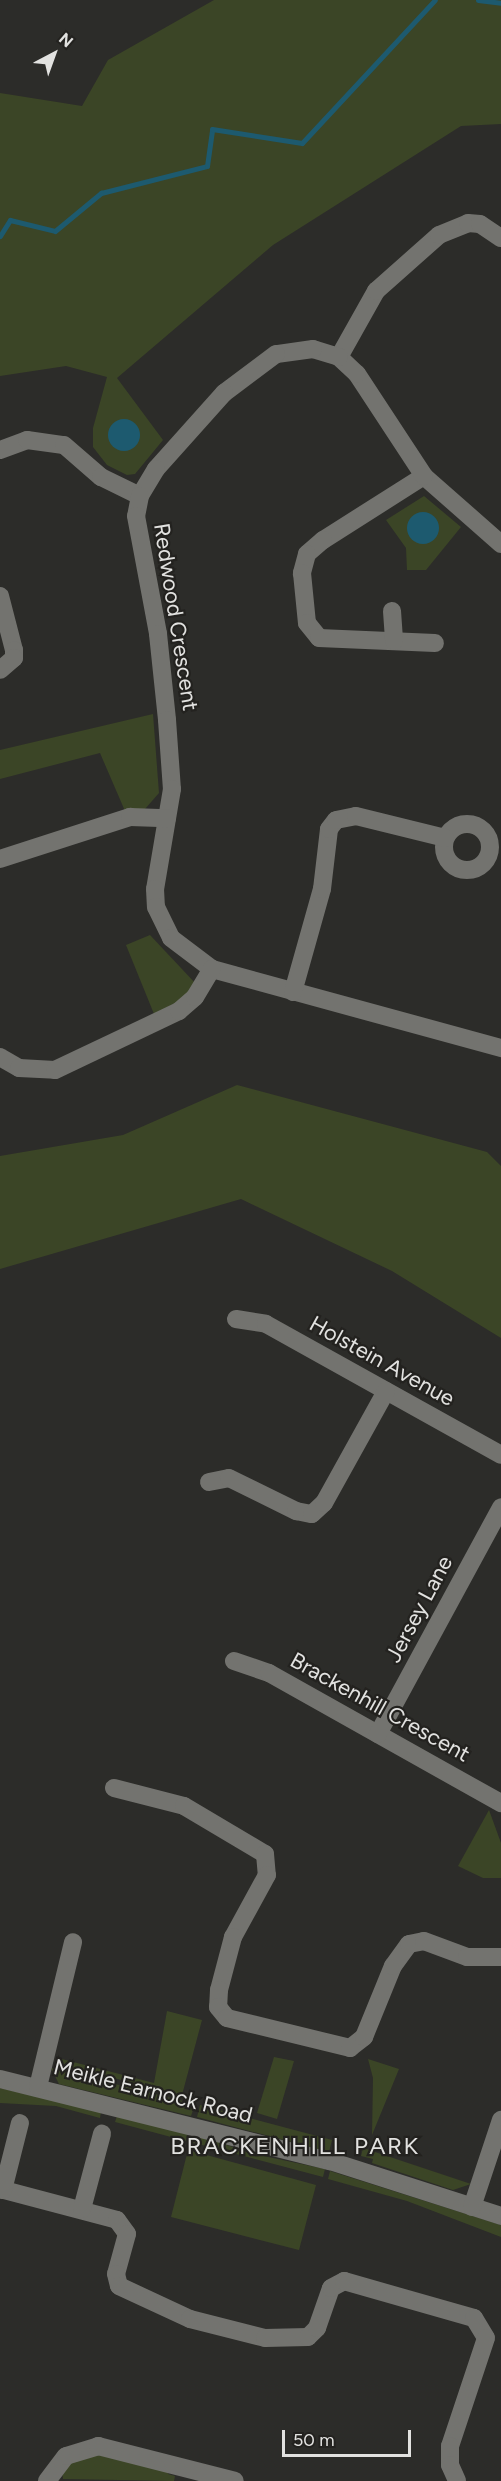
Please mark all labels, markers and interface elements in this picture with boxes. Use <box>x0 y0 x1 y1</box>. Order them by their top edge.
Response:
north arrow <box>24 24 84 84</box>
text: N <box>55 29 77 51</box>
street label: Redwood Crescent <box>148 521 204 713</box>
street label: Holstein Avenue <box>305 1310 459 1412</box>
street label: Jersey Lane <box>380 1551 458 1667</box>
street label: Brackenhill Crescent <box>286 1647 474 1767</box>
street label: Meikle Earnock Road <box>51 2054 255 2128</box>
district label: BRACKENHILL PARK <box>170 2132 420 2160</box>
scale bar <box>285 2418 414 2456</box>
text: 50 m <box>293 2429 335 2451</box>

